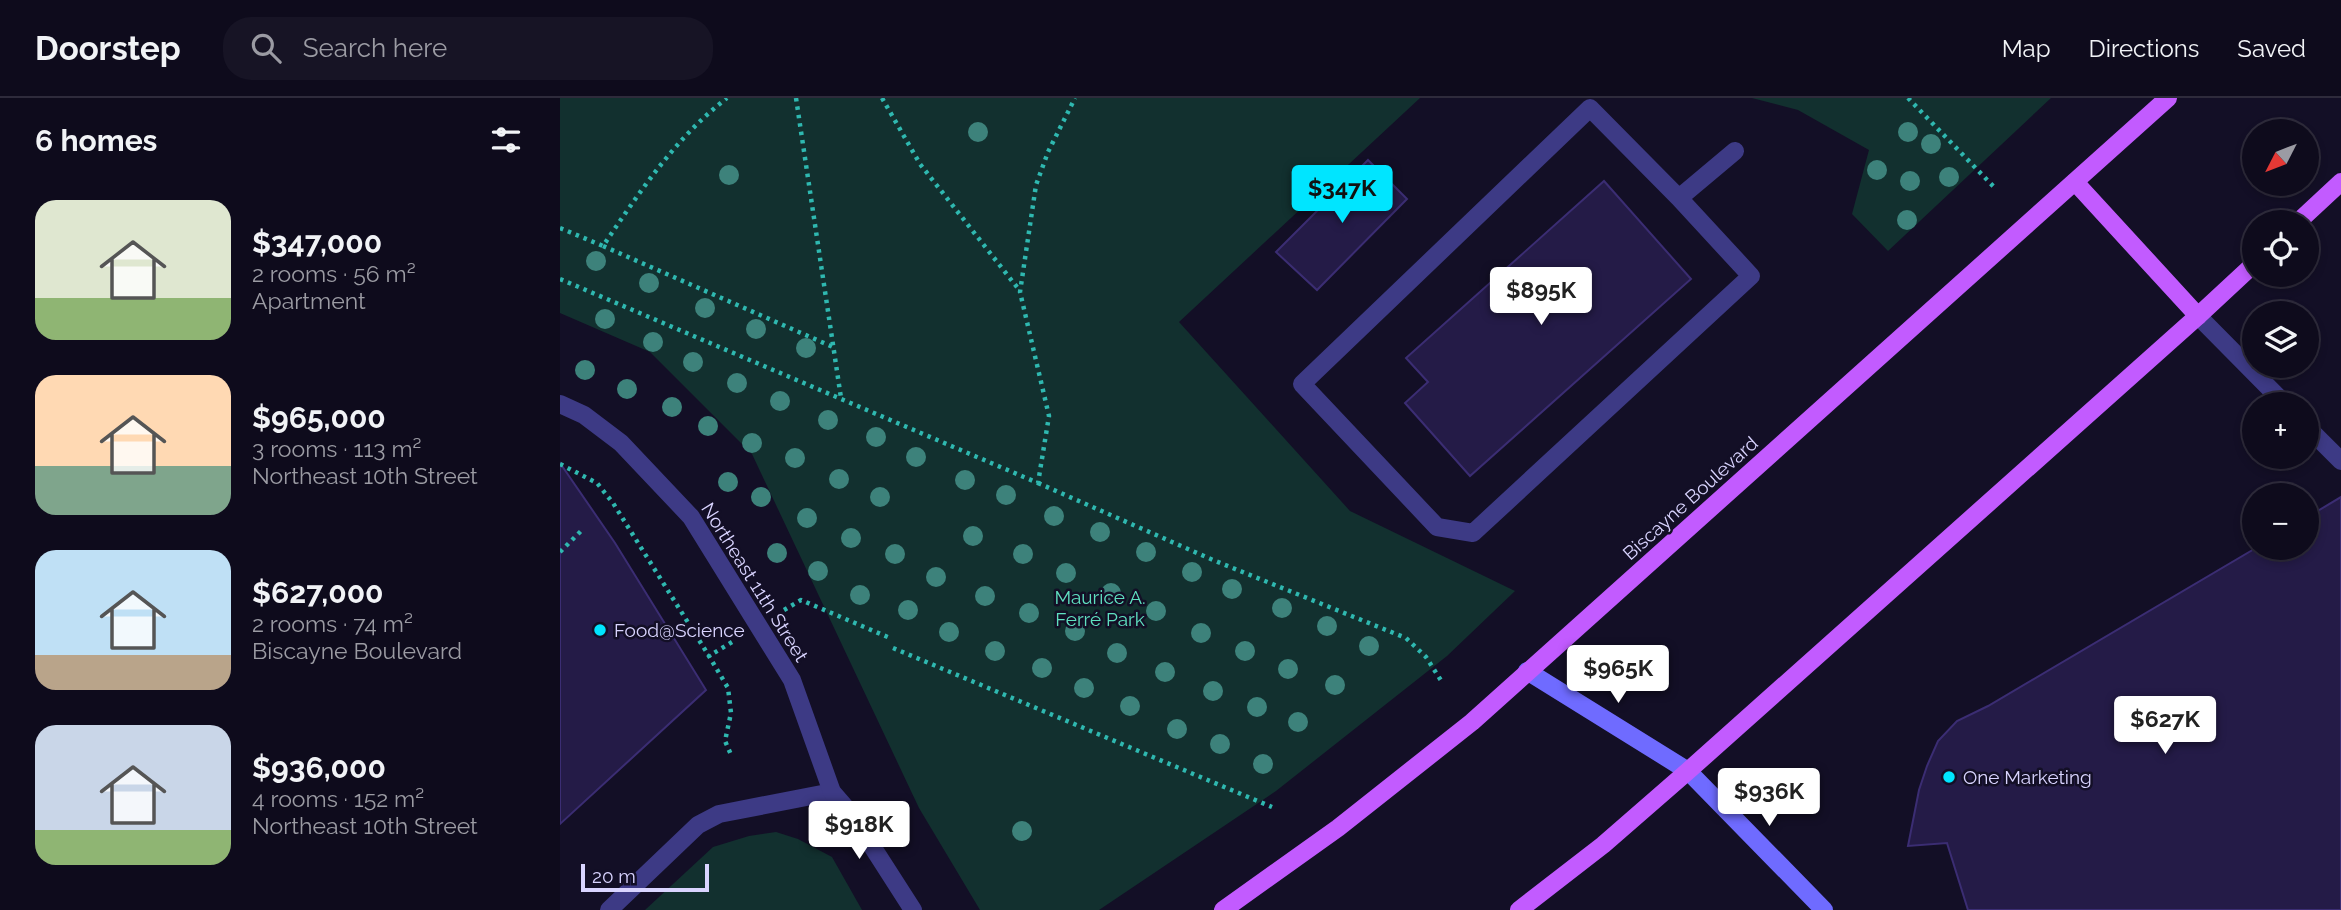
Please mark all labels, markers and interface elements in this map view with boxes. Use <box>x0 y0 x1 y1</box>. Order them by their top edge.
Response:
search box <box>223 17 713 80</box>
text: Doorstep <box>35 29 181 68</box>
icon: search <box>247 29 285 67</box>
text: Search here <box>303 33 447 63</box>
text: Map <box>2002 34 2051 63</box>
text: Directions <box>2089 34 2199 63</box>
text: Saved <box>2237 34 2306 63</box>
north arrow <box>2242 119 2319 196</box>
map controls <box>2242 119 2319 560</box>
icon: filters <box>487 121 525 159</box>
text: 6 homes <box>35 123 157 158</box>
pin: $347K <box>1293 166 1391 225</box>
text: $347K <box>1308 174 1376 201</box>
button: locate <box>2242 210 2319 287</box>
text: $347,000 <box>252 225 382 260</box>
icon: home <box>91 228 175 312</box>
text: 2 rooms · 56 m² <box>252 260 416 287</box>
pin: $895K <box>1492 268 1590 327</box>
text: $895K <box>1506 276 1576 303</box>
text: Apartment <box>252 287 366 314</box>
button: layers <box>2242 301 2319 378</box>
button: + <box>2242 392 2319 469</box>
text: $965,000 <box>252 400 386 435</box>
icon: home <box>91 403 175 487</box>
street label: Biscayne Boulevard <box>1618 432 1762 564</box>
text: 3 rooms · 113 m² <box>252 435 421 462</box>
text: Northeast 10th Street <box>252 462 478 489</box>
button: − <box>2242 483 2319 560</box>
street label: Northeast 11th Street <box>697 499 813 666</box>
text: $627,000 <box>252 575 384 610</box>
icon: home <box>91 578 175 662</box>
park label: Maurice A. Ferré Park <box>1054 586 1146 630</box>
text: 2 rooms · 74 m² <box>252 610 413 637</box>
place label: Food@Science <box>614 619 745 641</box>
marker: Food@Science <box>592 622 608 638</box>
text: Biscayne Boulevard <box>252 637 462 664</box>
pin: $965K <box>1569 646 1667 705</box>
text: $965K <box>1583 654 1653 681</box>
pin: $627K <box>2116 696 2214 756</box>
text: $627K <box>2130 705 2200 732</box>
text: $936,000 <box>252 750 386 785</box>
icon: home <box>91 753 175 837</box>
place label: One Marketing <box>1963 766 2092 788</box>
pin: $936K <box>1720 768 1818 828</box>
marker: One Marketing <box>1941 769 1957 785</box>
text: $936K <box>1734 777 1804 804</box>
text: 4 rooms · 152 m² <box>252 785 424 812</box>
pin: $918K <box>810 802 908 861</box>
text: $918K <box>825 810 893 837</box>
text: Northeast 10th Street <box>252 812 478 839</box>
scale bar <box>581 861 709 893</box>
text: 20 m <box>592 865 636 887</box>

